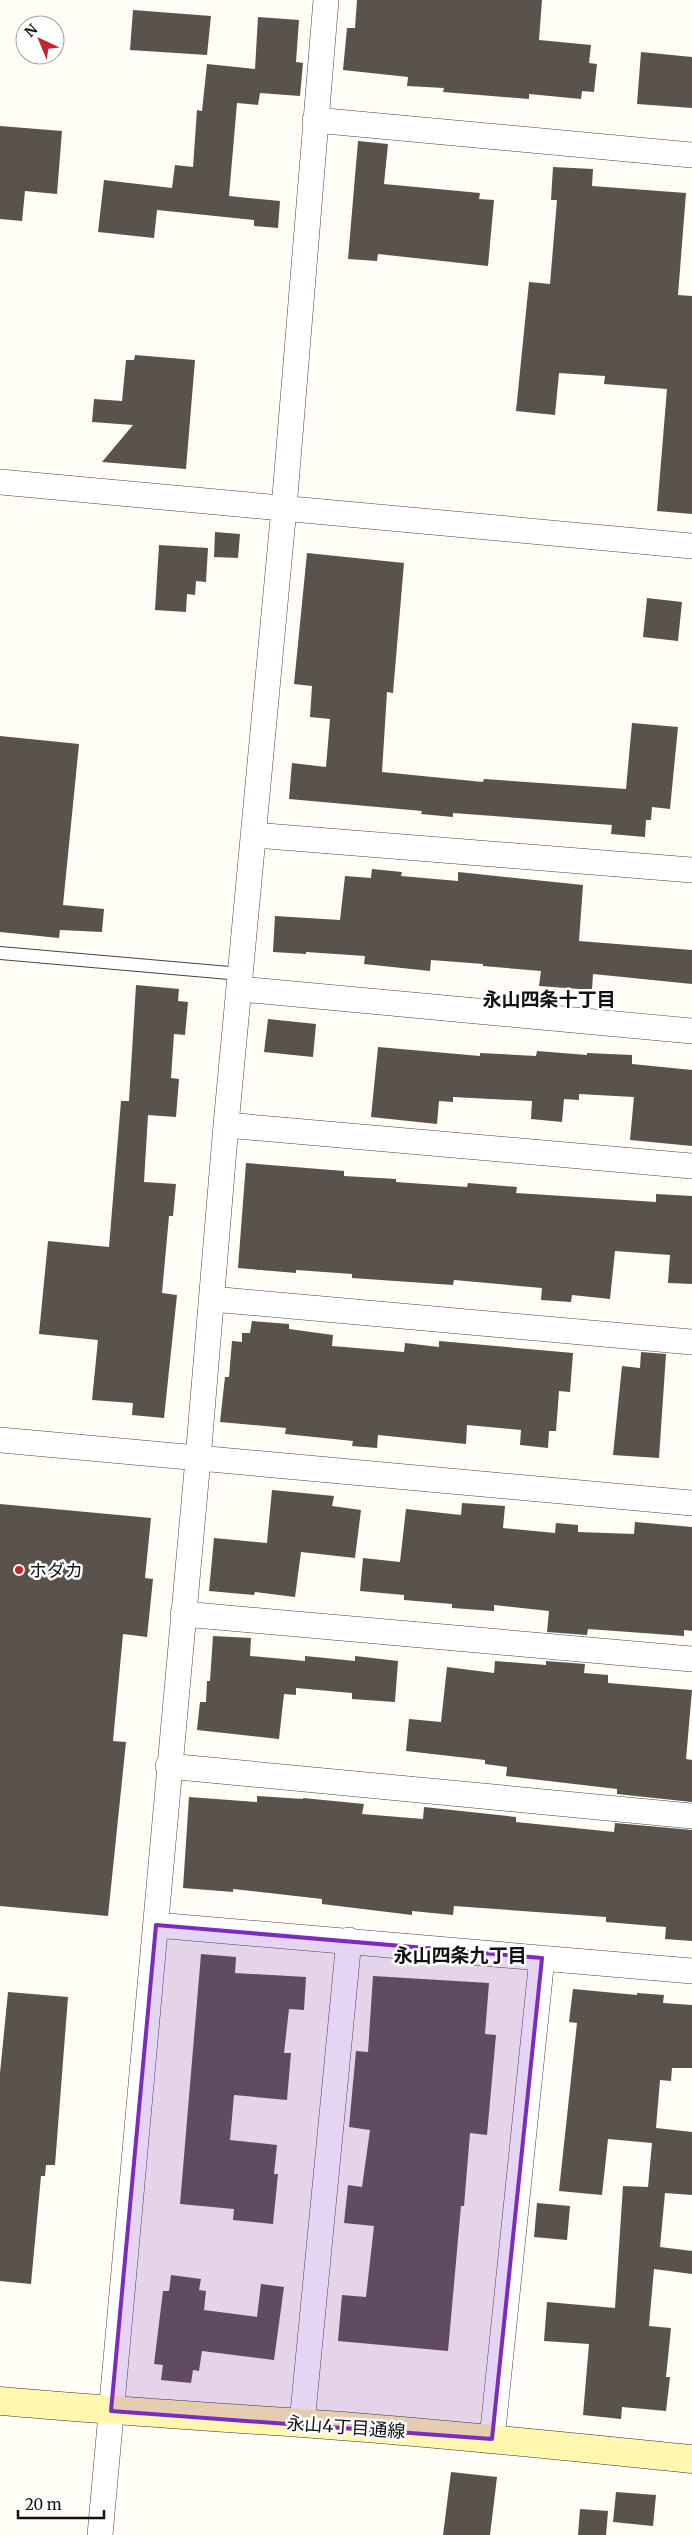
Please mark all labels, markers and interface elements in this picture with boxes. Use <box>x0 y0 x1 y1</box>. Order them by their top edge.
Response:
north arrow <box>15 15 65 65</box>
text: N <box>21 20 41 41</box>
district label: 永山四条十丁目 <box>482 987 616 1011</box>
place label: ホダカ <box>29 1559 83 1582</box>
marker: ホダカ <box>13 1564 25 1576</box>
district label: 永山四条九丁目 <box>393 1943 527 1967</box>
street label: 永山4丁目通線 <box>286 2411 406 2443</box>
scale bar <box>18 2488 104 2520</box>
text: 20 m <box>25 2495 62 2514</box>

